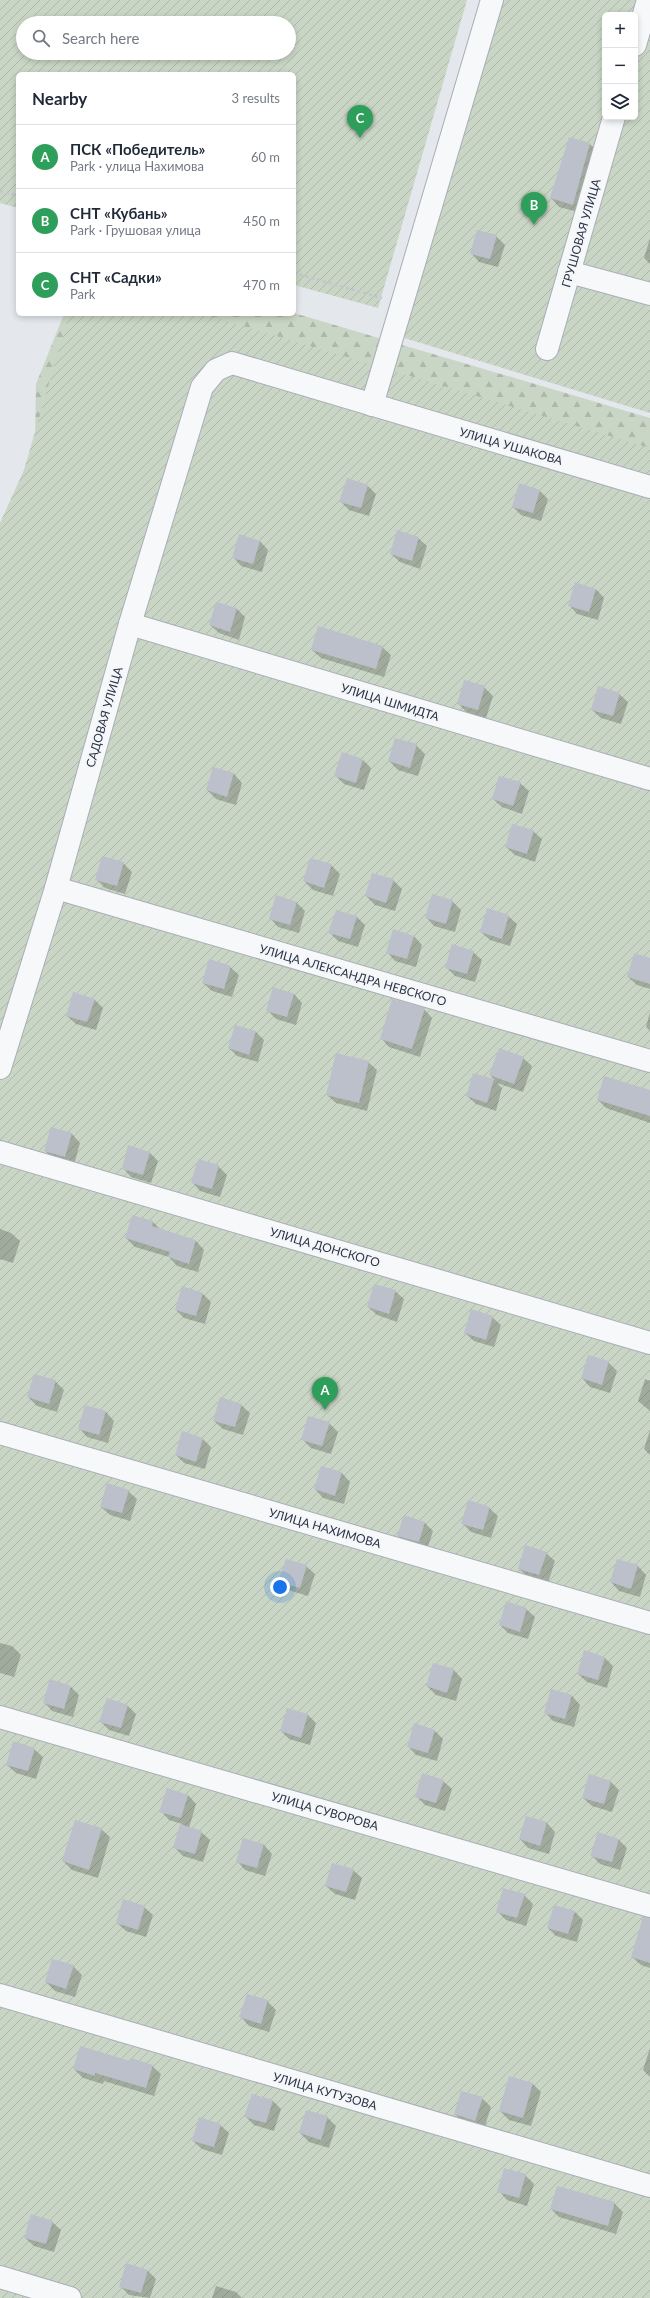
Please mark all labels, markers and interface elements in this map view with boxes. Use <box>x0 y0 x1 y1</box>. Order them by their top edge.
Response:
map controls <box>602 12 638 120</box>
button: + <box>602 12 638 48</box>
search box <box>16 16 296 60</box>
icon: search <box>30 27 52 49</box>
text: Search here <box>62 29 139 47</box>
button: − <box>602 48 638 84</box>
button: layers <box>602 84 638 120</box>
text: Nearby <box>32 88 87 109</box>
text: 3 results <box>232 90 280 106</box>
pin: C <box>347 105 373 138</box>
text: ПСК «Победитель» <box>70 140 205 158</box>
text: A <box>40 149 50 165</box>
text: 60 m <box>251 149 280 165</box>
text: Park · улица Нахимова <box>70 158 204 174</box>
street label: ГРУШОВАЯ УЛИЦА <box>558 176 604 289</box>
pin: B <box>521 192 547 225</box>
text: СНТ «Кубань» <box>70 204 168 222</box>
text: B <box>41 213 49 229</box>
text: 450 m <box>243 213 280 229</box>
text: Park · Грушовая улица <box>70 222 201 238</box>
text: СНТ «Садки» <box>70 268 162 286</box>
text: C <box>41 277 49 293</box>
text: 470 m <box>243 277 280 293</box>
text: Park <box>70 286 95 302</box>
street label: УЛИЦА УШАКОВА <box>458 424 565 468</box>
street label: САДОВАЯ УЛИЦА <box>82 664 126 769</box>
street label: УЛИЦА ШМИДТА <box>339 680 442 724</box>
street label: УЛИЦА АЛЕКСАНДРА НЕВСКОГО <box>258 941 449 1009</box>
street label: УЛИЦА ДОНСКОГО <box>268 1224 382 1270</box>
pin: A <box>312 1377 338 1410</box>
street label: УЛИЦА НАХИМОВА <box>267 1505 384 1551</box>
your location <box>270 1577 290 1597</box>
street label: УЛИЦА СУВОРОВА <box>270 1789 381 1834</box>
street label: УЛИЦА КУТУЗОВА <box>271 2069 380 2113</box>

